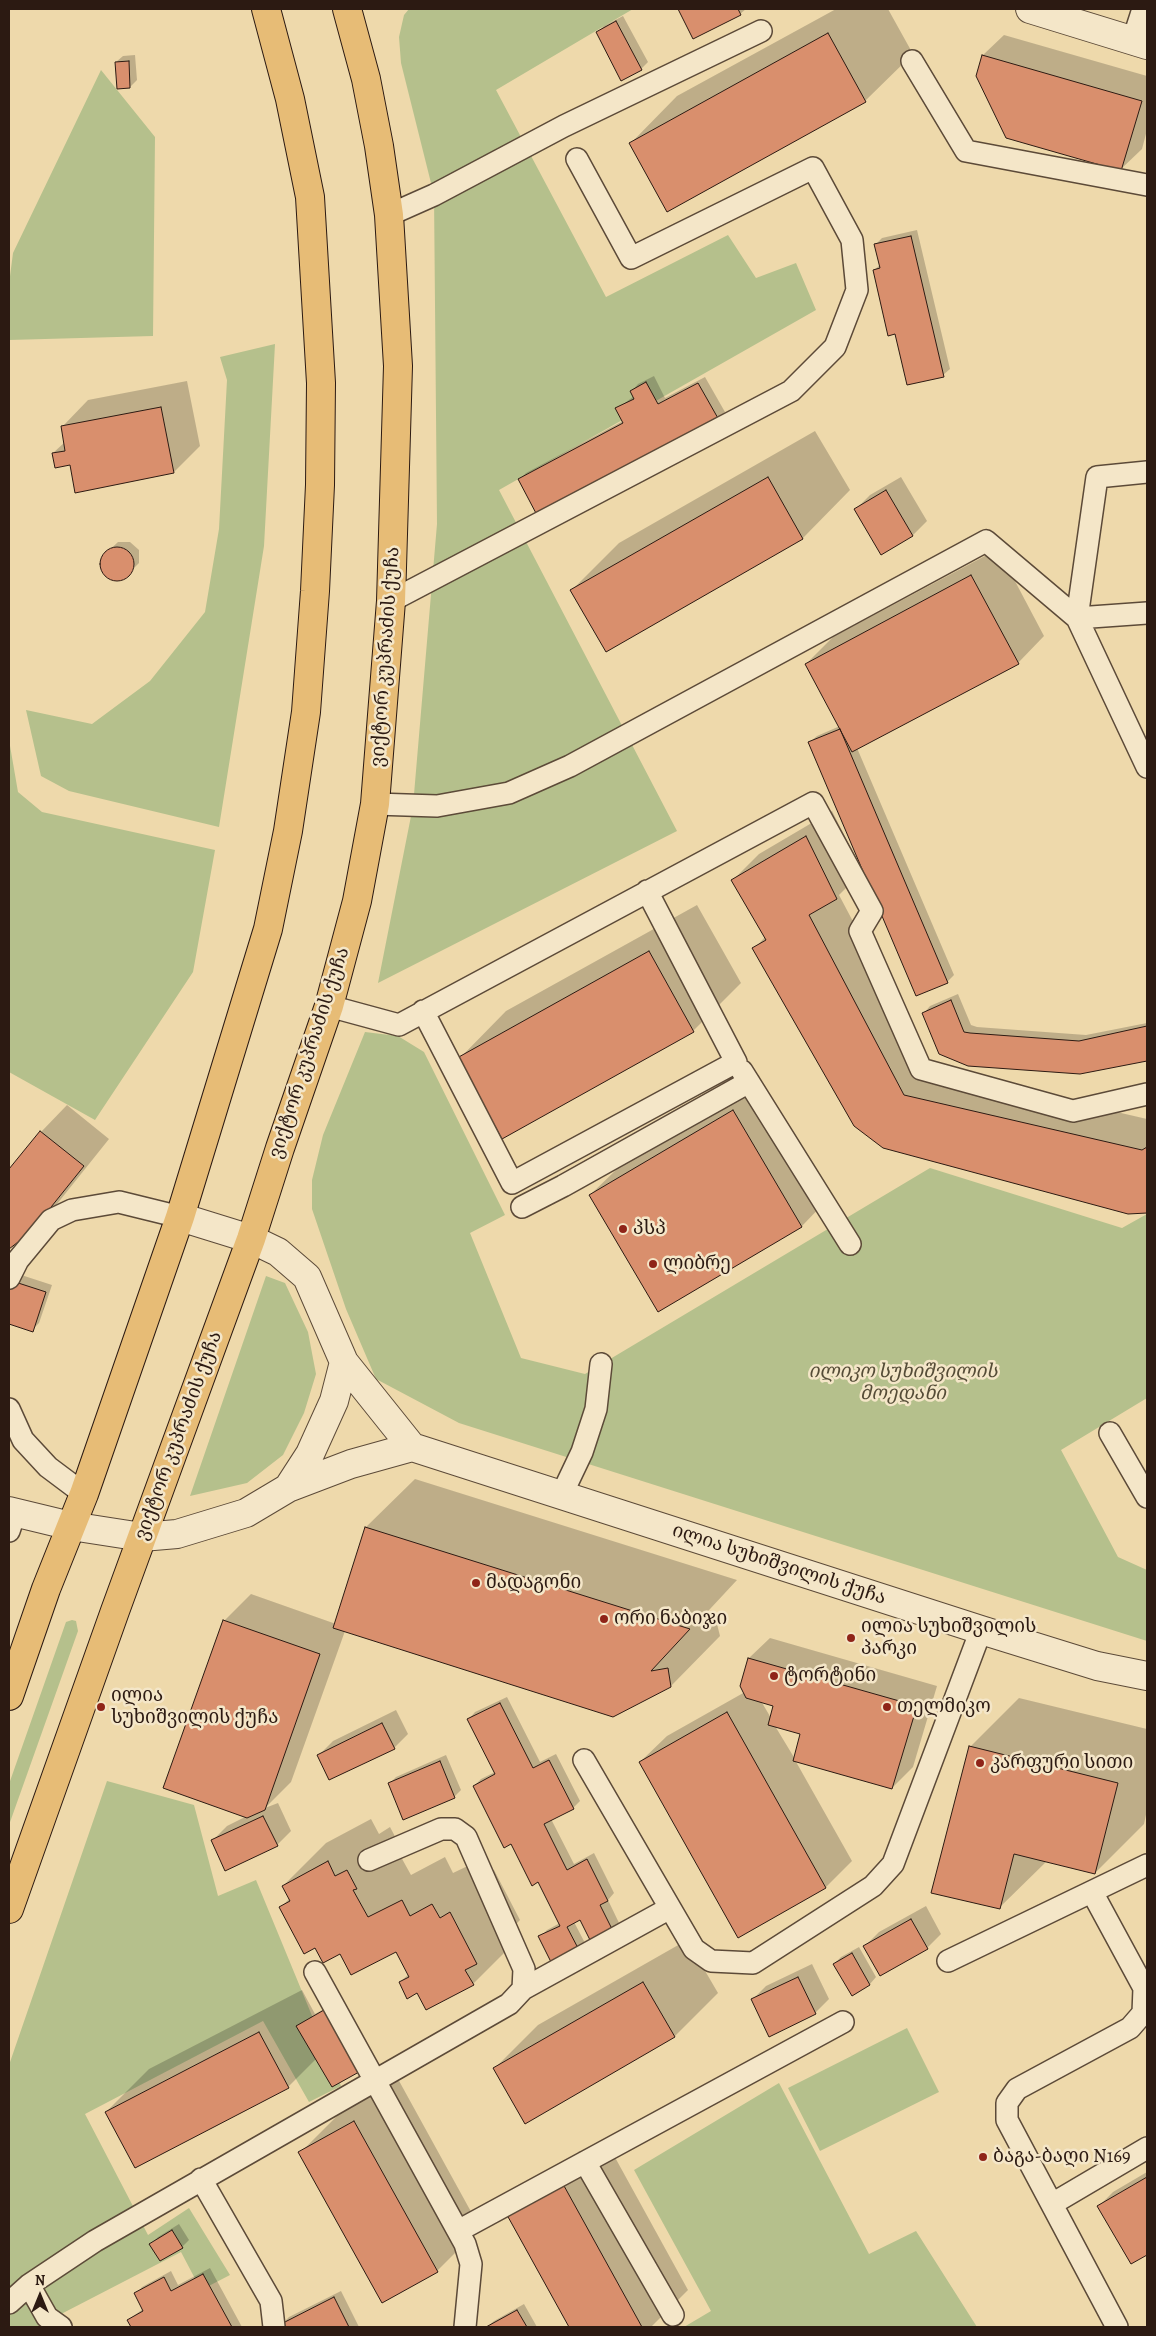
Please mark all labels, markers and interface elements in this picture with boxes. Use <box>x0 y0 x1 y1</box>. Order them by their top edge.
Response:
street label: ვიქტორ კუპრაძის ქუჩა <box>367 546 405 768</box>
street label: ვიქტორ კუპრაძის ქუჩა <box>265 944 355 1162</box>
place label: პსპ <box>633 1218 666 1240</box>
marker: პსპ <box>617 1223 629 1235</box>
place label: ლიბრე <box>663 1253 731 1275</box>
marker: ლიბრე <box>647 1258 659 1270</box>
street label: ვიქტორ კუპრაძის ქუჩა <box>131 1328 227 1544</box>
park label: ილიკო სუხიშვილის მოედანი <box>808 1361 998 1405</box>
street label: ილია სუხიშვილის ქუჩა <box>669 1520 889 1610</box>
place label: მადაგონი <box>486 1572 581 1594</box>
marker: მადაგონი <box>470 1577 482 1589</box>
place label: ორი ნაბიჯი <box>614 1608 727 1630</box>
marker: ორი ნაბიჯი <box>598 1613 610 1625</box>
place label: ილია სუხიშვილის პარკი <box>861 1616 1036 1660</box>
marker: ილია სუხიშვილის პარკი <box>845 1632 857 1644</box>
place label: ტორტინი <box>784 1665 876 1687</box>
marker: ტორტინი <box>768 1670 780 1682</box>
place label: ილია სუხიშვილის ქუჩა <box>111 1685 278 1729</box>
place label: თელმიკო <box>897 1696 991 1718</box>
marker: ილია სუხიშვილის ქუჩა <box>95 1701 107 1713</box>
marker: თელმიკო <box>881 1701 893 1713</box>
place label: კარფური სითი <box>990 1752 1133 1774</box>
marker: კარფური სითი <box>974 1757 986 1769</box>
place label: ბაგა-ბაღი N169 <box>993 2146 1131 2168</box>
marker: ბაგა-ბაღი N169 <box>977 2151 989 2163</box>
north arrow <box>15 2271 65 2321</box>
text: N <box>35 2271 45 2290</box>

